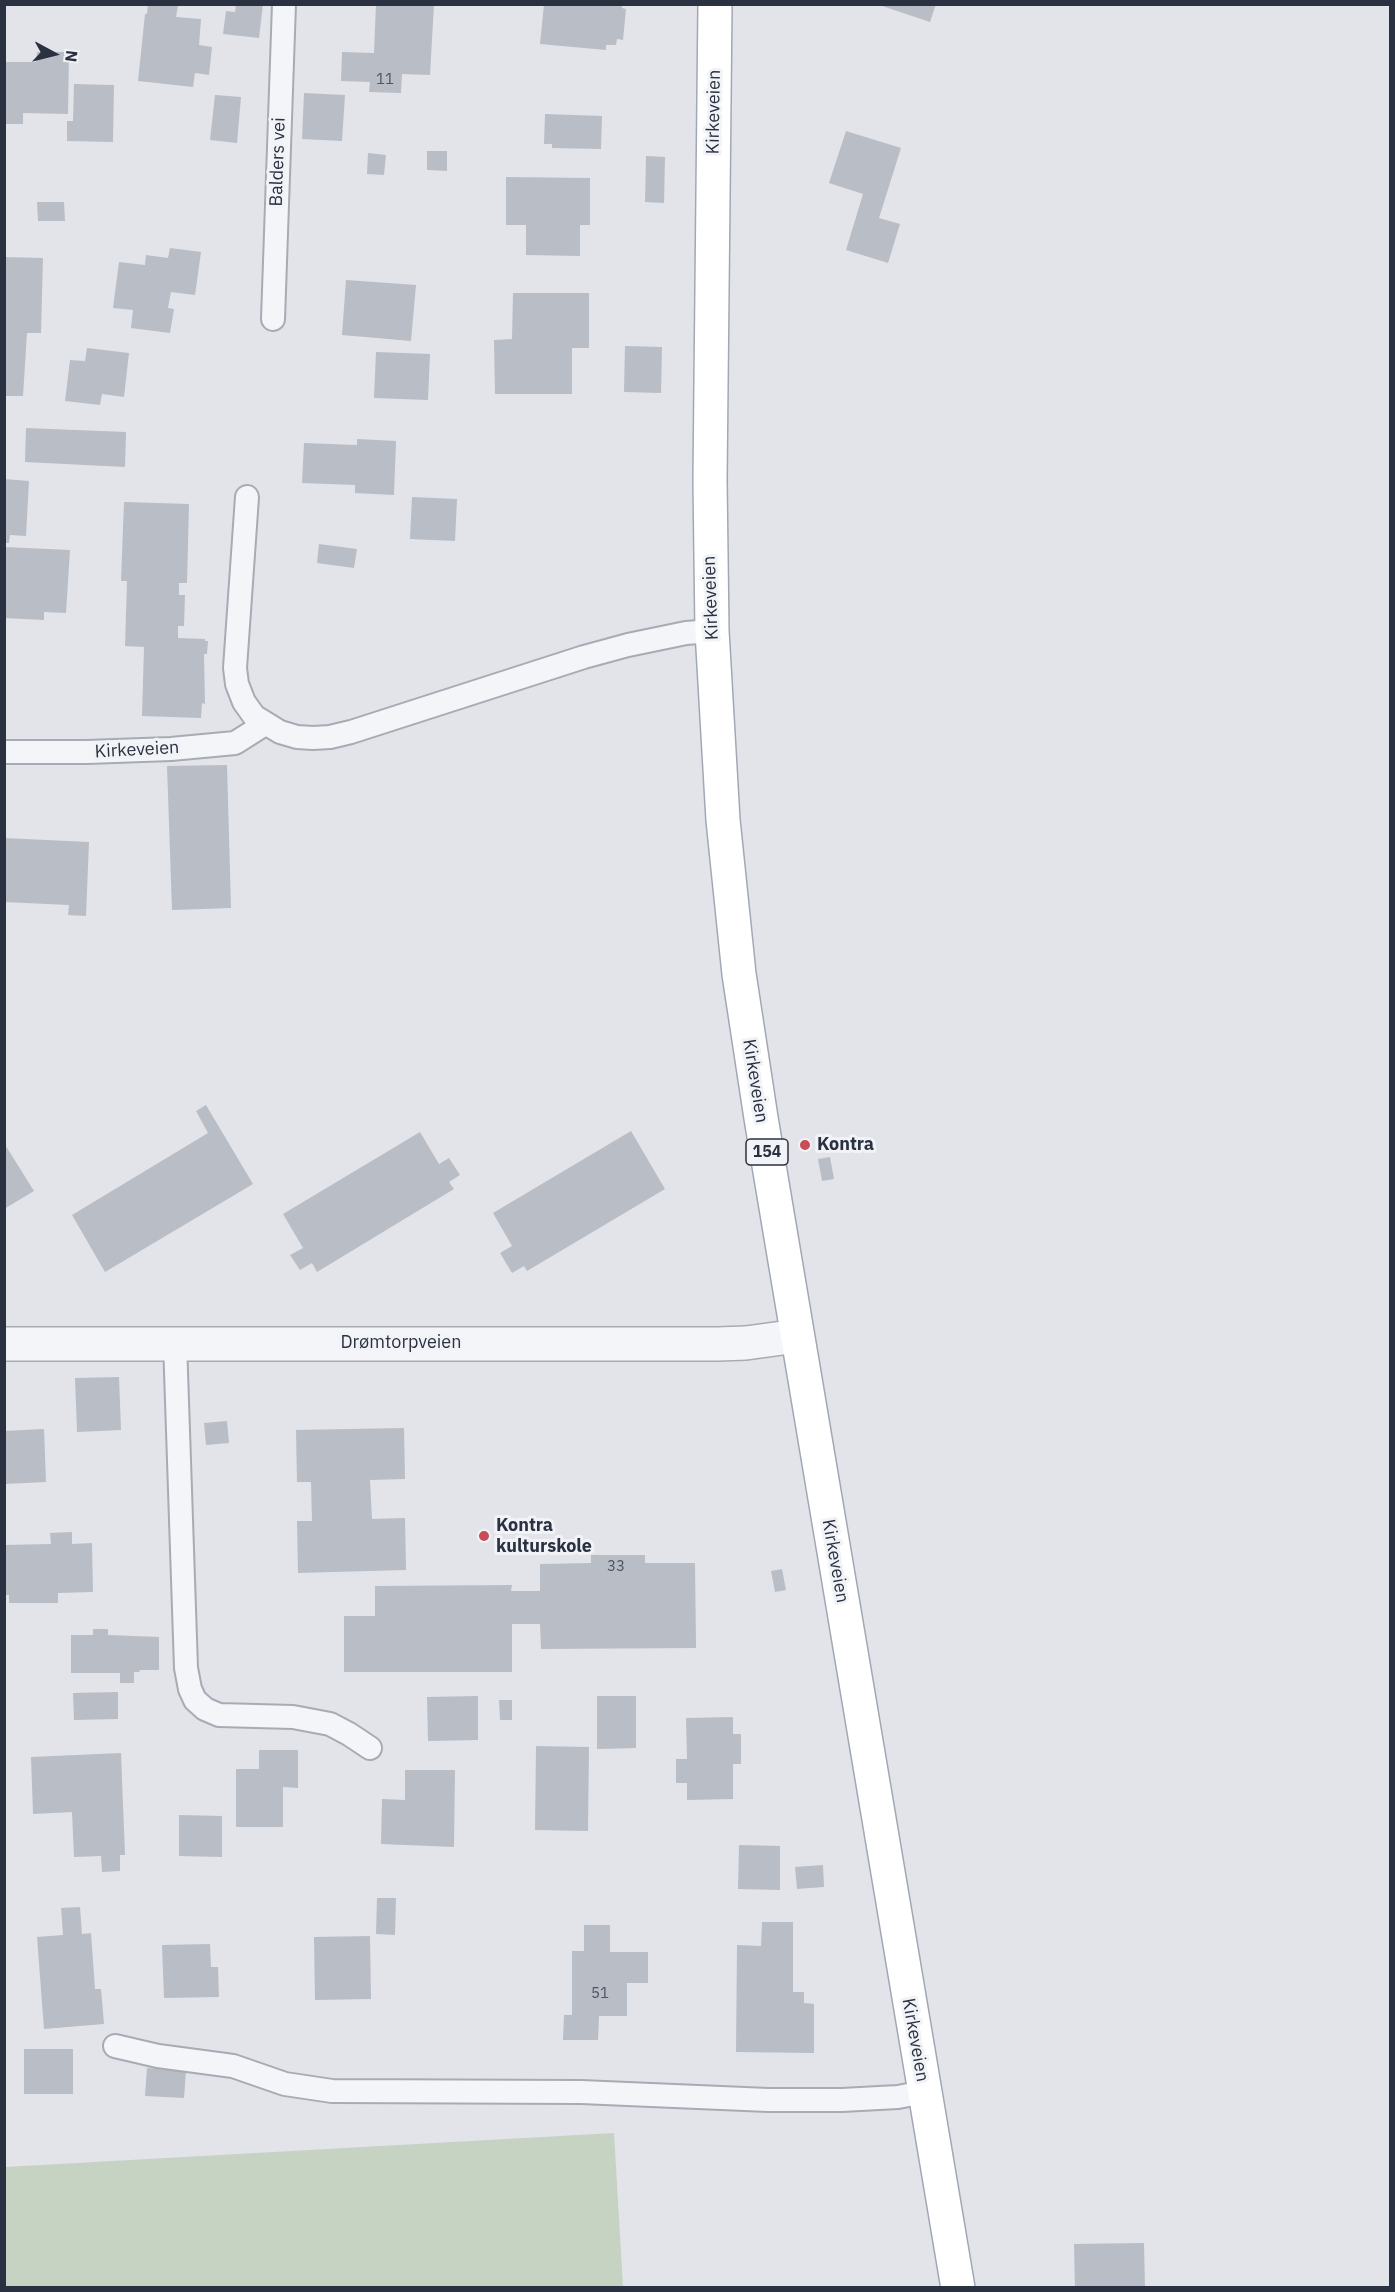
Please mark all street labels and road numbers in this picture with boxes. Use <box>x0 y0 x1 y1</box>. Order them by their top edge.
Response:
street label: Kirkeveien <box>702 70 726 154</box>
street label: Balders vei <box>266 117 290 207</box>
street label: Kirkeveien <box>699 555 723 641</box>
street label: Kirkeveien <box>94 737 180 763</box>
street label: Kirkeveien <box>738 1038 772 1124</box>
road number: 154 <box>746 1139 788 1165</box>
street label: Drømtorpveien <box>341 1332 461 1354</box>
street label: Kirkeveien <box>817 1517 853 1605</box>
street label: Kirkeveien <box>897 1996 933 2084</box>

